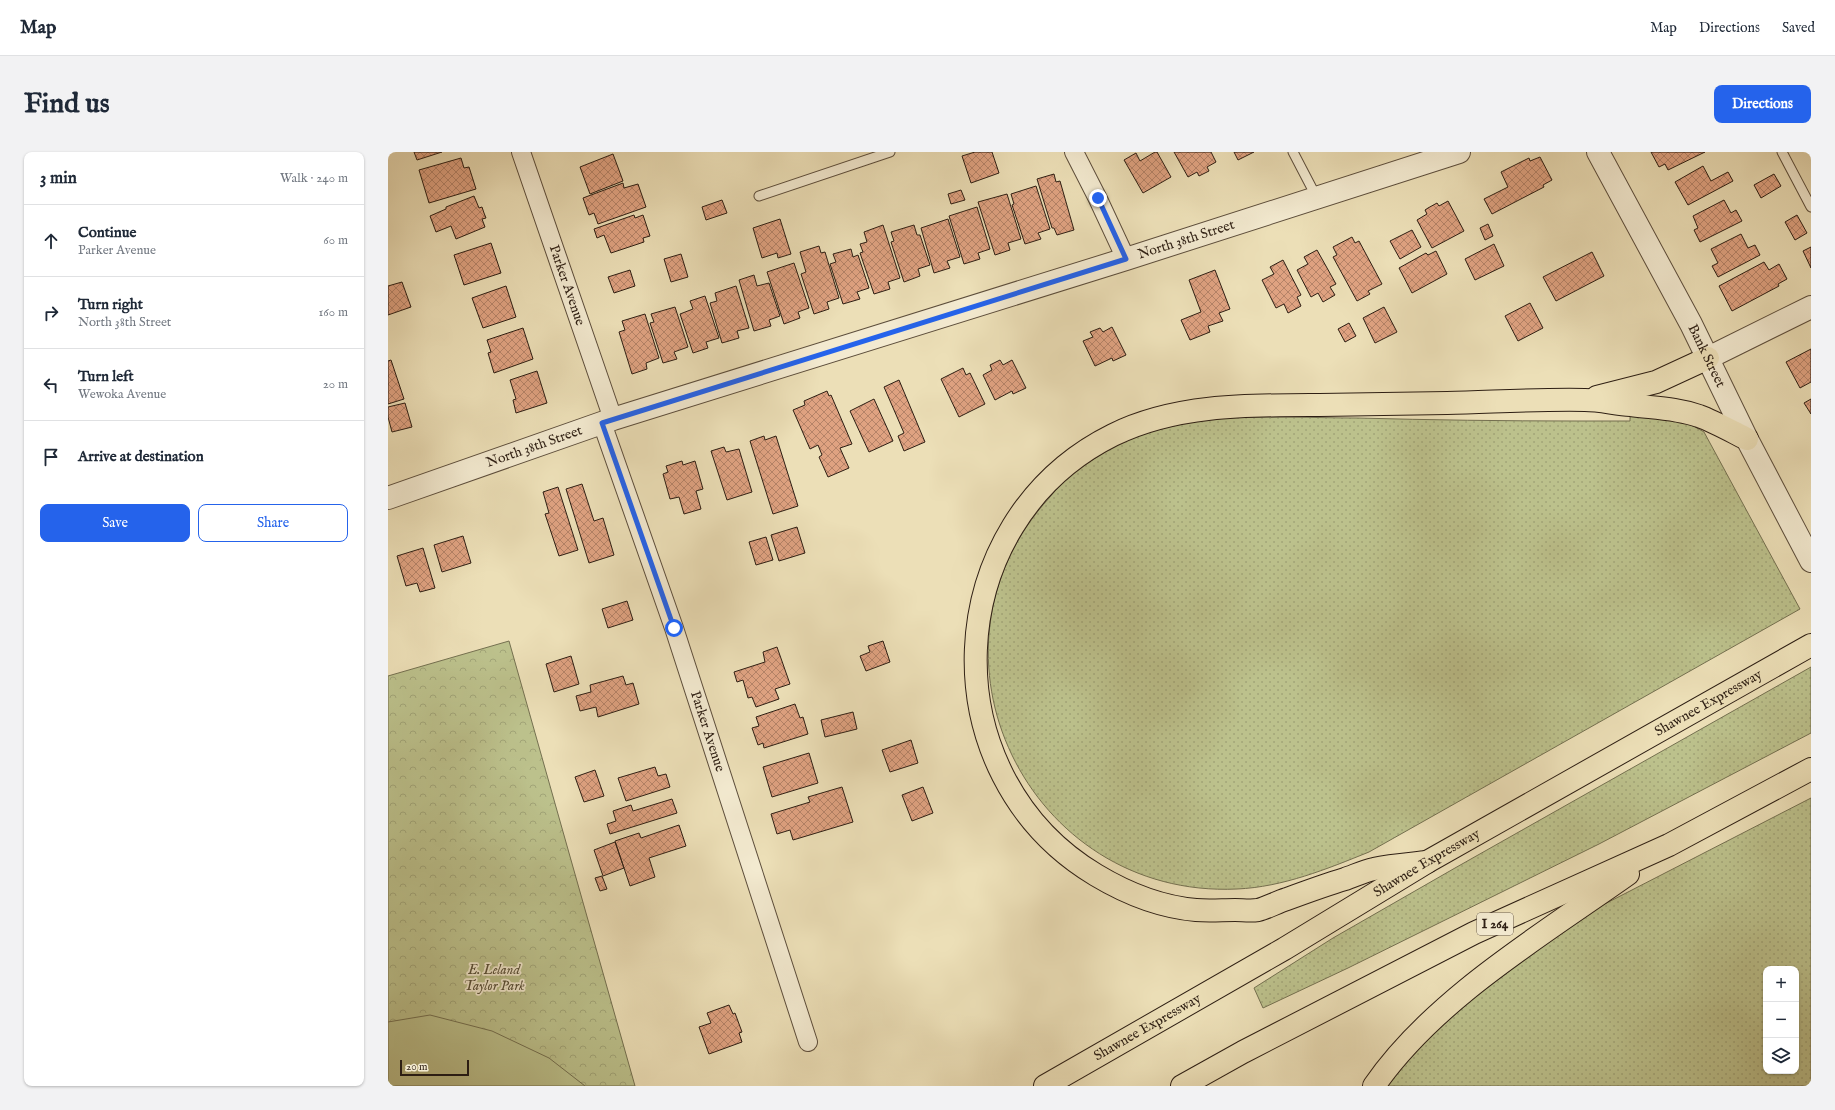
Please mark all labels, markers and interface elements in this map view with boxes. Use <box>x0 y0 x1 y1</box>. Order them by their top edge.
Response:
text: Map <box>20 16 56 40</box>
text: Map <box>1650 19 1677 37</box>
text: Directions <box>1699 19 1760 37</box>
text: Saved <box>1782 19 1815 37</box>
button: Directions <box>1714 85 1811 123</box>
text: Find us <box>24 87 110 122</box>
text: 3 min <box>40 168 77 189</box>
text: Walk · 240 m <box>280 170 348 187</box>
route end <box>1089 189 1107 207</box>
street label: North 38th Street <box>1135 216 1237 264</box>
text: Continue <box>78 223 136 242</box>
icon: ahead <box>40 230 62 252</box>
text: 60 m <box>323 232 348 249</box>
text: Parker Avenue <box>78 242 156 259</box>
street label: Parker Avenue <box>545 243 589 329</box>
text: Turn right <box>78 295 143 314</box>
icon: right <box>40 302 62 324</box>
text: 160 m <box>318 304 348 321</box>
text: North 38th Street <box>78 314 171 331</box>
street label: Bank Street <box>1684 321 1730 391</box>
text: Turn left <box>78 367 134 386</box>
icon: left <box>40 374 62 396</box>
text: 20 m <box>323 376 348 393</box>
text: Wewoka Avenue <box>78 386 166 403</box>
street label: North 38th Street <box>484 421 585 472</box>
icon: arrive <box>40 446 62 468</box>
text: Arrive at destination <box>78 447 204 466</box>
button: Save <box>40 504 190 542</box>
button: Share <box>198 504 348 542</box>
route start <box>665 619 683 637</box>
street label: Shawnee Expressway <box>1651 665 1765 741</box>
street label: Parker Avenue <box>686 689 729 775</box>
street label: Shawnee Expressway <box>1370 825 1483 901</box>
road number: I 264 <box>1477 913 1513 935</box>
park label: E. Leland Taylor Park <box>463 961 525 995</box>
map controls <box>1763 966 1799 1074</box>
button: + <box>1763 966 1799 1002</box>
street label: Shawnee Expressway <box>1091 989 1204 1065</box>
button: − <box>1763 1002 1799 1038</box>
button: layers <box>1763 1038 1799 1074</box>
scale bar <box>400 1058 469 1077</box>
text: 20 m <box>406 1060 427 1074</box>

